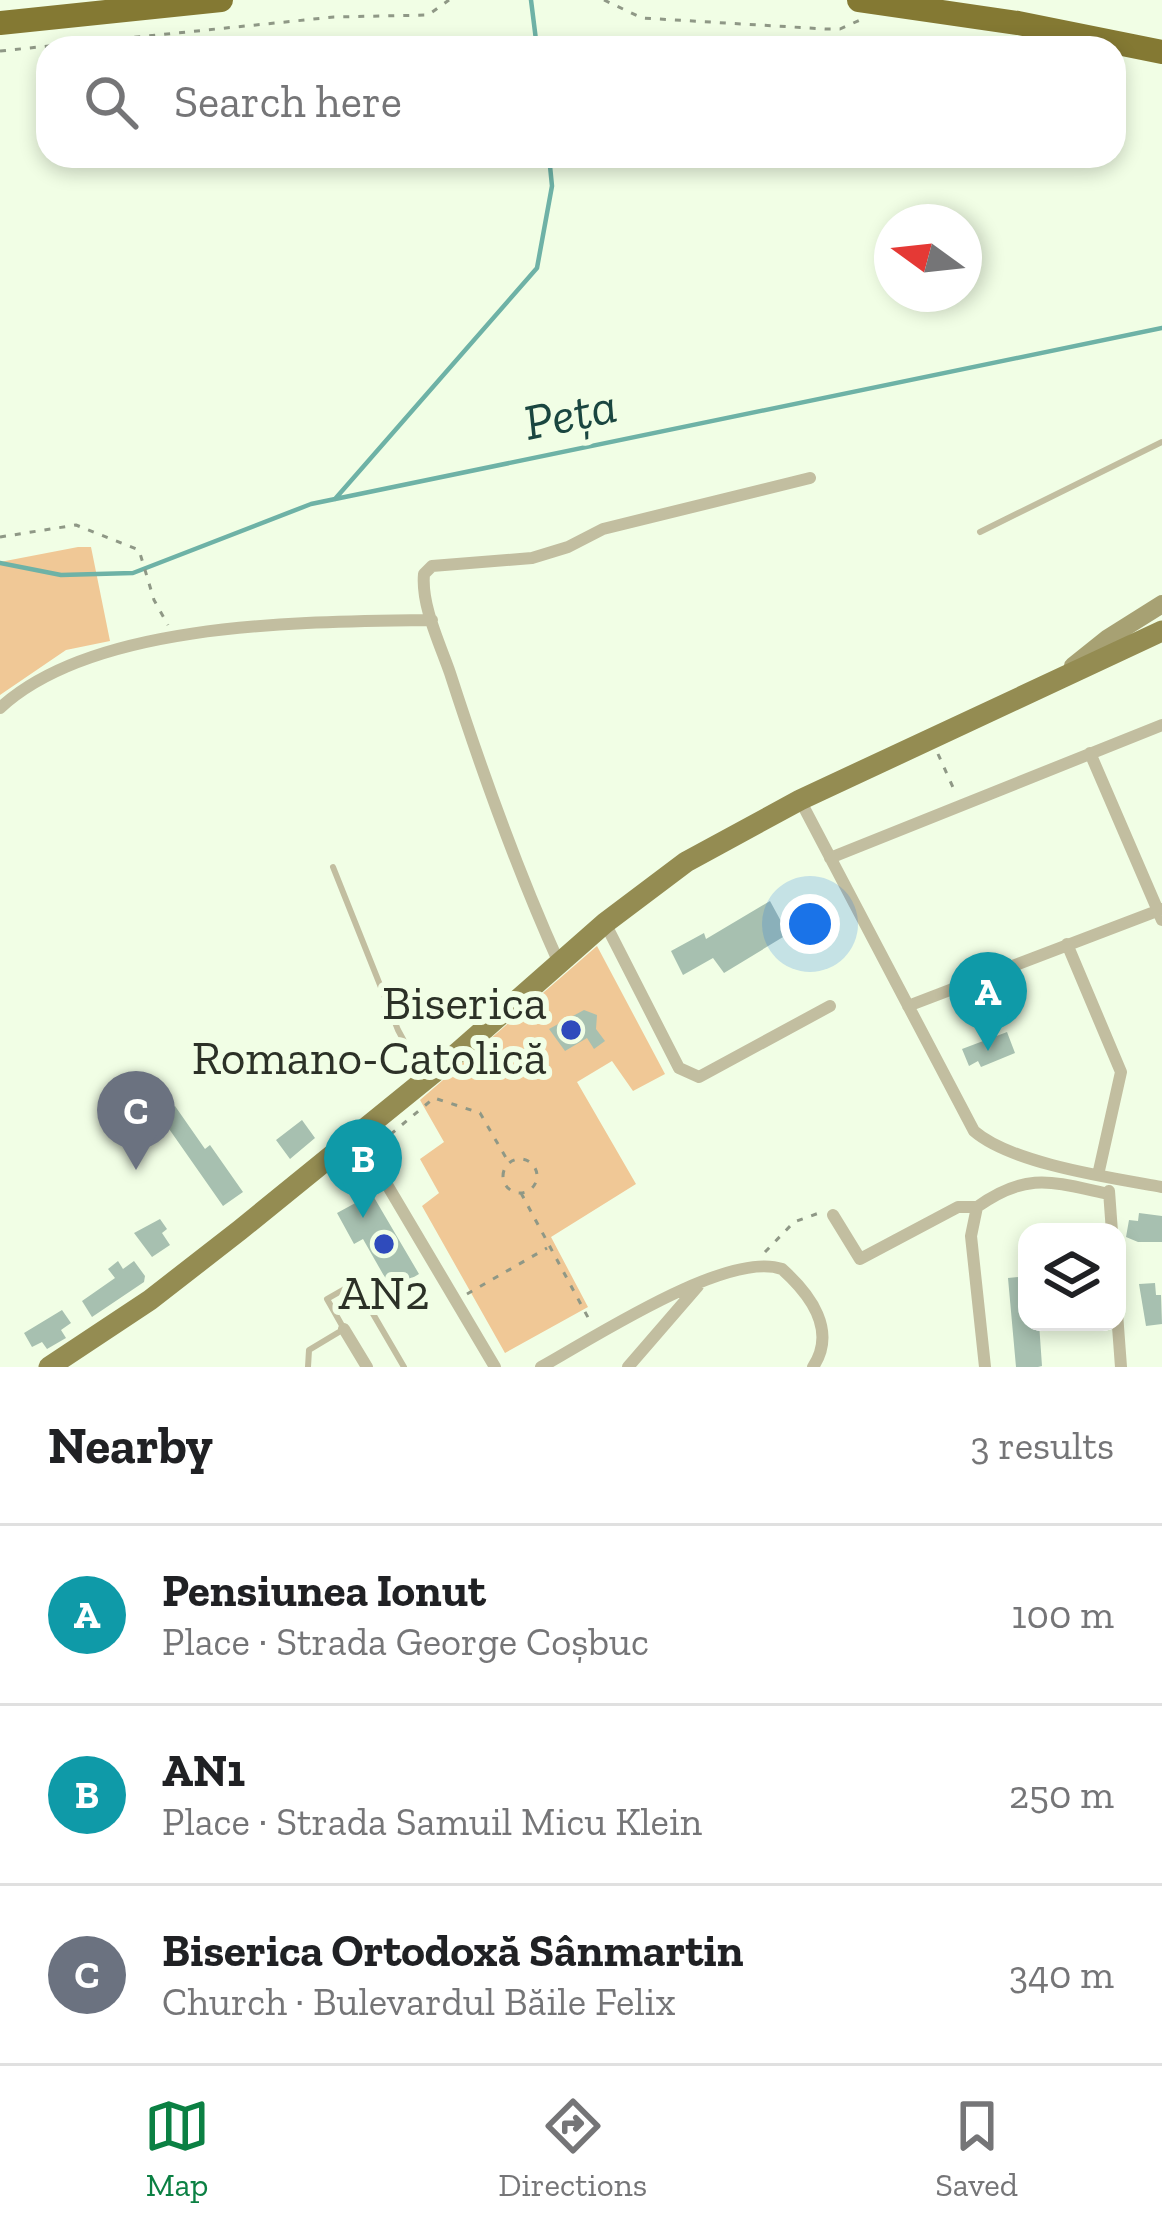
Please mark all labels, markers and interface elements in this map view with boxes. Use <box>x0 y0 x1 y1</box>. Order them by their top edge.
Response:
search box <box>36 36 1126 168</box>
icon: search <box>78 69 144 135</box>
text: Search here <box>174 75 402 129</box>
north arrow <box>874 204 982 312</box>
water label: Peța <box>518 374 622 453</box>
your location <box>780 894 840 954</box>
pin: A <box>949 952 1027 1051</box>
place label: Biserica Romano-Catolică <box>192 974 547 1086</box>
marker: Biserica Romano-Catolică <box>558 1017 584 1043</box>
pin: C <box>97 1071 175 1170</box>
pin: B <box>324 1119 402 1218</box>
map controls <box>1018 1223 1126 1331</box>
button: layers <box>1018 1223 1126 1331</box>
marker: AN2 <box>371 1231 397 1257</box>
place label: AN2 <box>338 1264 430 1321</box>
text: Nearby <box>48 1415 213 1476</box>
text: 3 results <box>970 1422 1114 1469</box>
text: Pensiunea Ionut <box>162 1564 486 1618</box>
text: A <box>74 1591 100 1638</box>
text: 100 m <box>1012 1591 1114 1638</box>
text: Place · Strada George Coșbuc <box>162 1618 649 1665</box>
text: AN1 <box>162 1744 245 1798</box>
text: B <box>75 1771 99 1818</box>
text: 250 m <box>1009 1771 1114 1818</box>
text: Place · Strada Samuil Micu Klein <box>162 1798 702 1845</box>
text: Biserica Ortodoxă Sânmartin <box>162 1924 744 1978</box>
text: C <box>74 1951 100 1998</box>
text: 340 m <box>1009 1951 1114 1998</box>
text: Church · Bulevardul Băile Felix <box>162 1978 676 2025</box>
tab: Map <box>144 2093 210 2204</box>
tab: Directions <box>498 2093 647 2204</box>
tab: Saved <box>935 2093 1018 2204</box>

